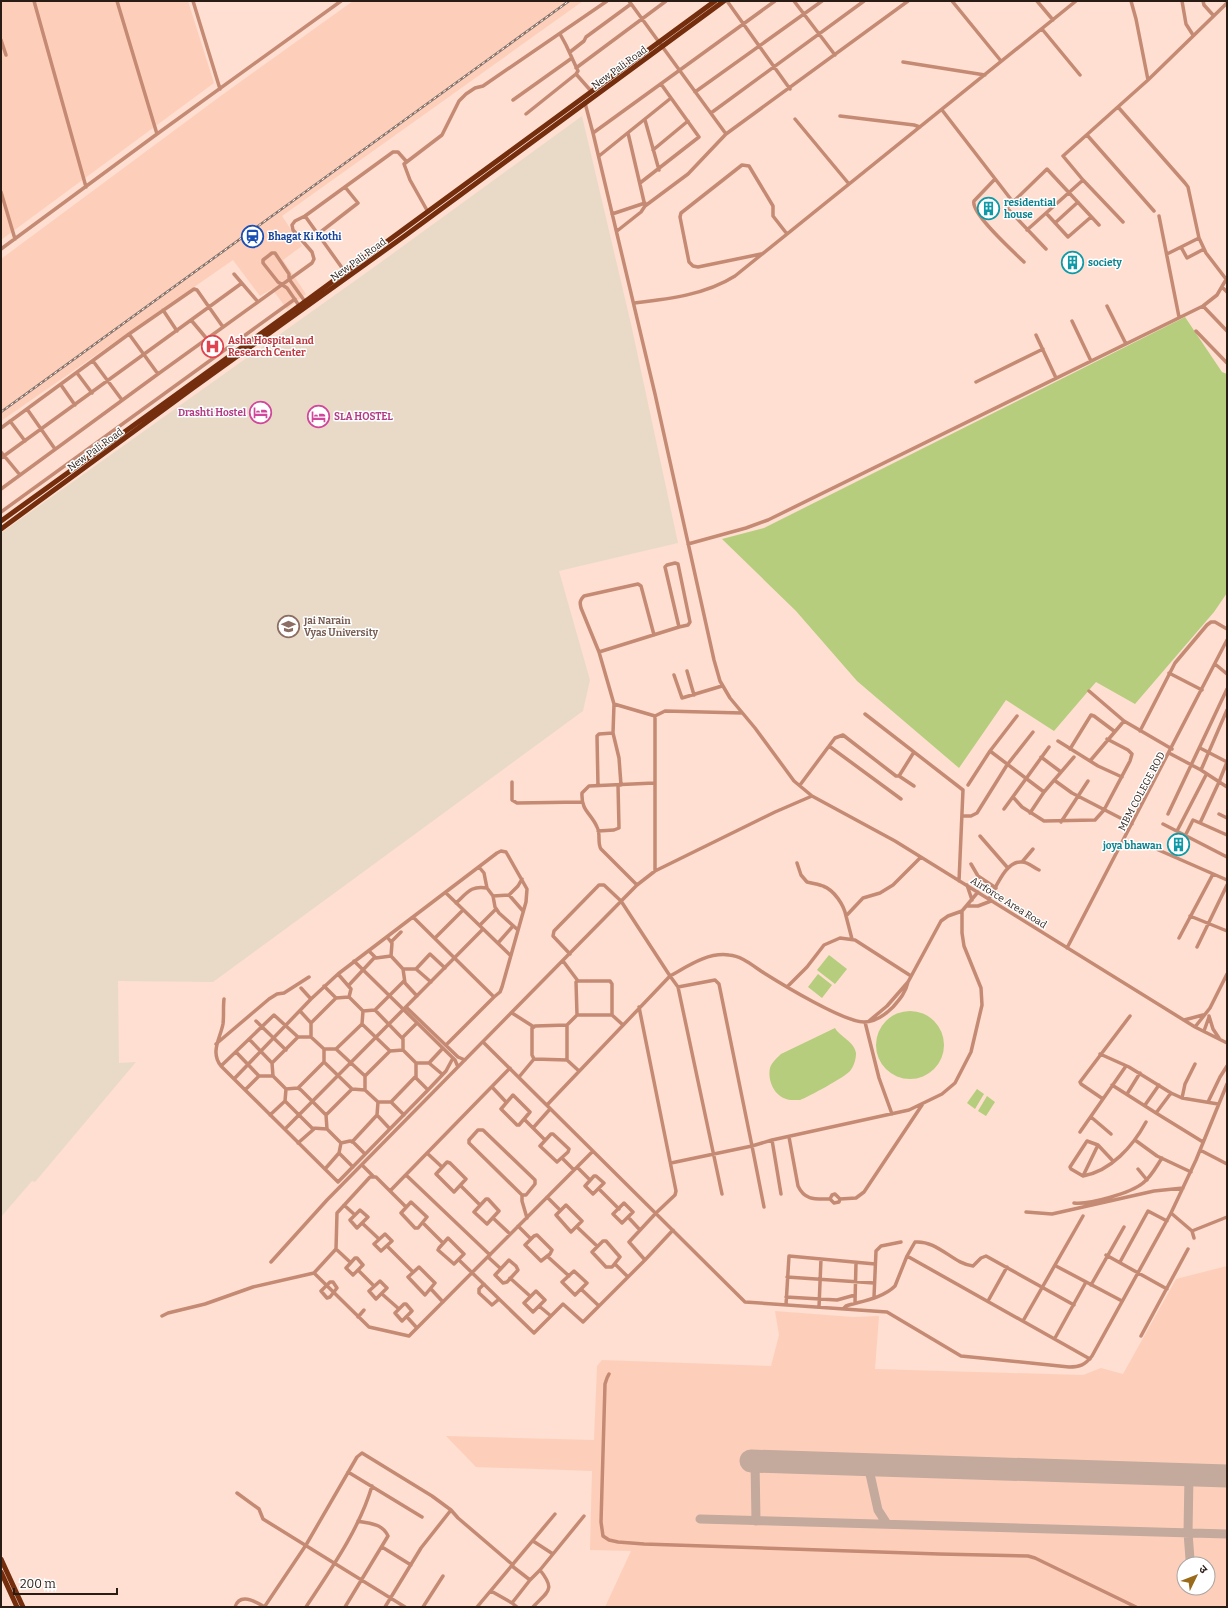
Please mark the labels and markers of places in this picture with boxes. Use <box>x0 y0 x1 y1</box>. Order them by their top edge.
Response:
building icon: residential house <box>976 195 1002 221</box>
place label: residential house <box>1004 197 1056 221</box>
station icon: Bhagat Ki Kothi <box>239 223 265 249</box>
place label: Bhagat Ki Kothi <box>268 231 342 243</box>
building icon: society <box>1060 249 1086 275</box>
place label: society <box>1088 257 1122 269</box>
hospital icon: Asha Hospital and Research Center <box>200 333 226 359</box>
place label: Asha Hospital and Research Center <box>228 335 314 359</box>
hotel icon: Drashti Hostel <box>248 399 274 425</box>
hotel icon: SLA HOSTEL <box>306 403 332 429</box>
place label: Drashti Hostel <box>178 407 246 419</box>
place label: SLA HOSTEL <box>334 411 393 423</box>
school or university icon: Jai Narain Vyas University <box>275 613 301 639</box>
place label: Jai Narain Vyas University <box>303 615 379 639</box>
building icon: joya bhawan <box>1165 832 1191 858</box>
place label: joya bhawan <box>1102 840 1163 852</box>

